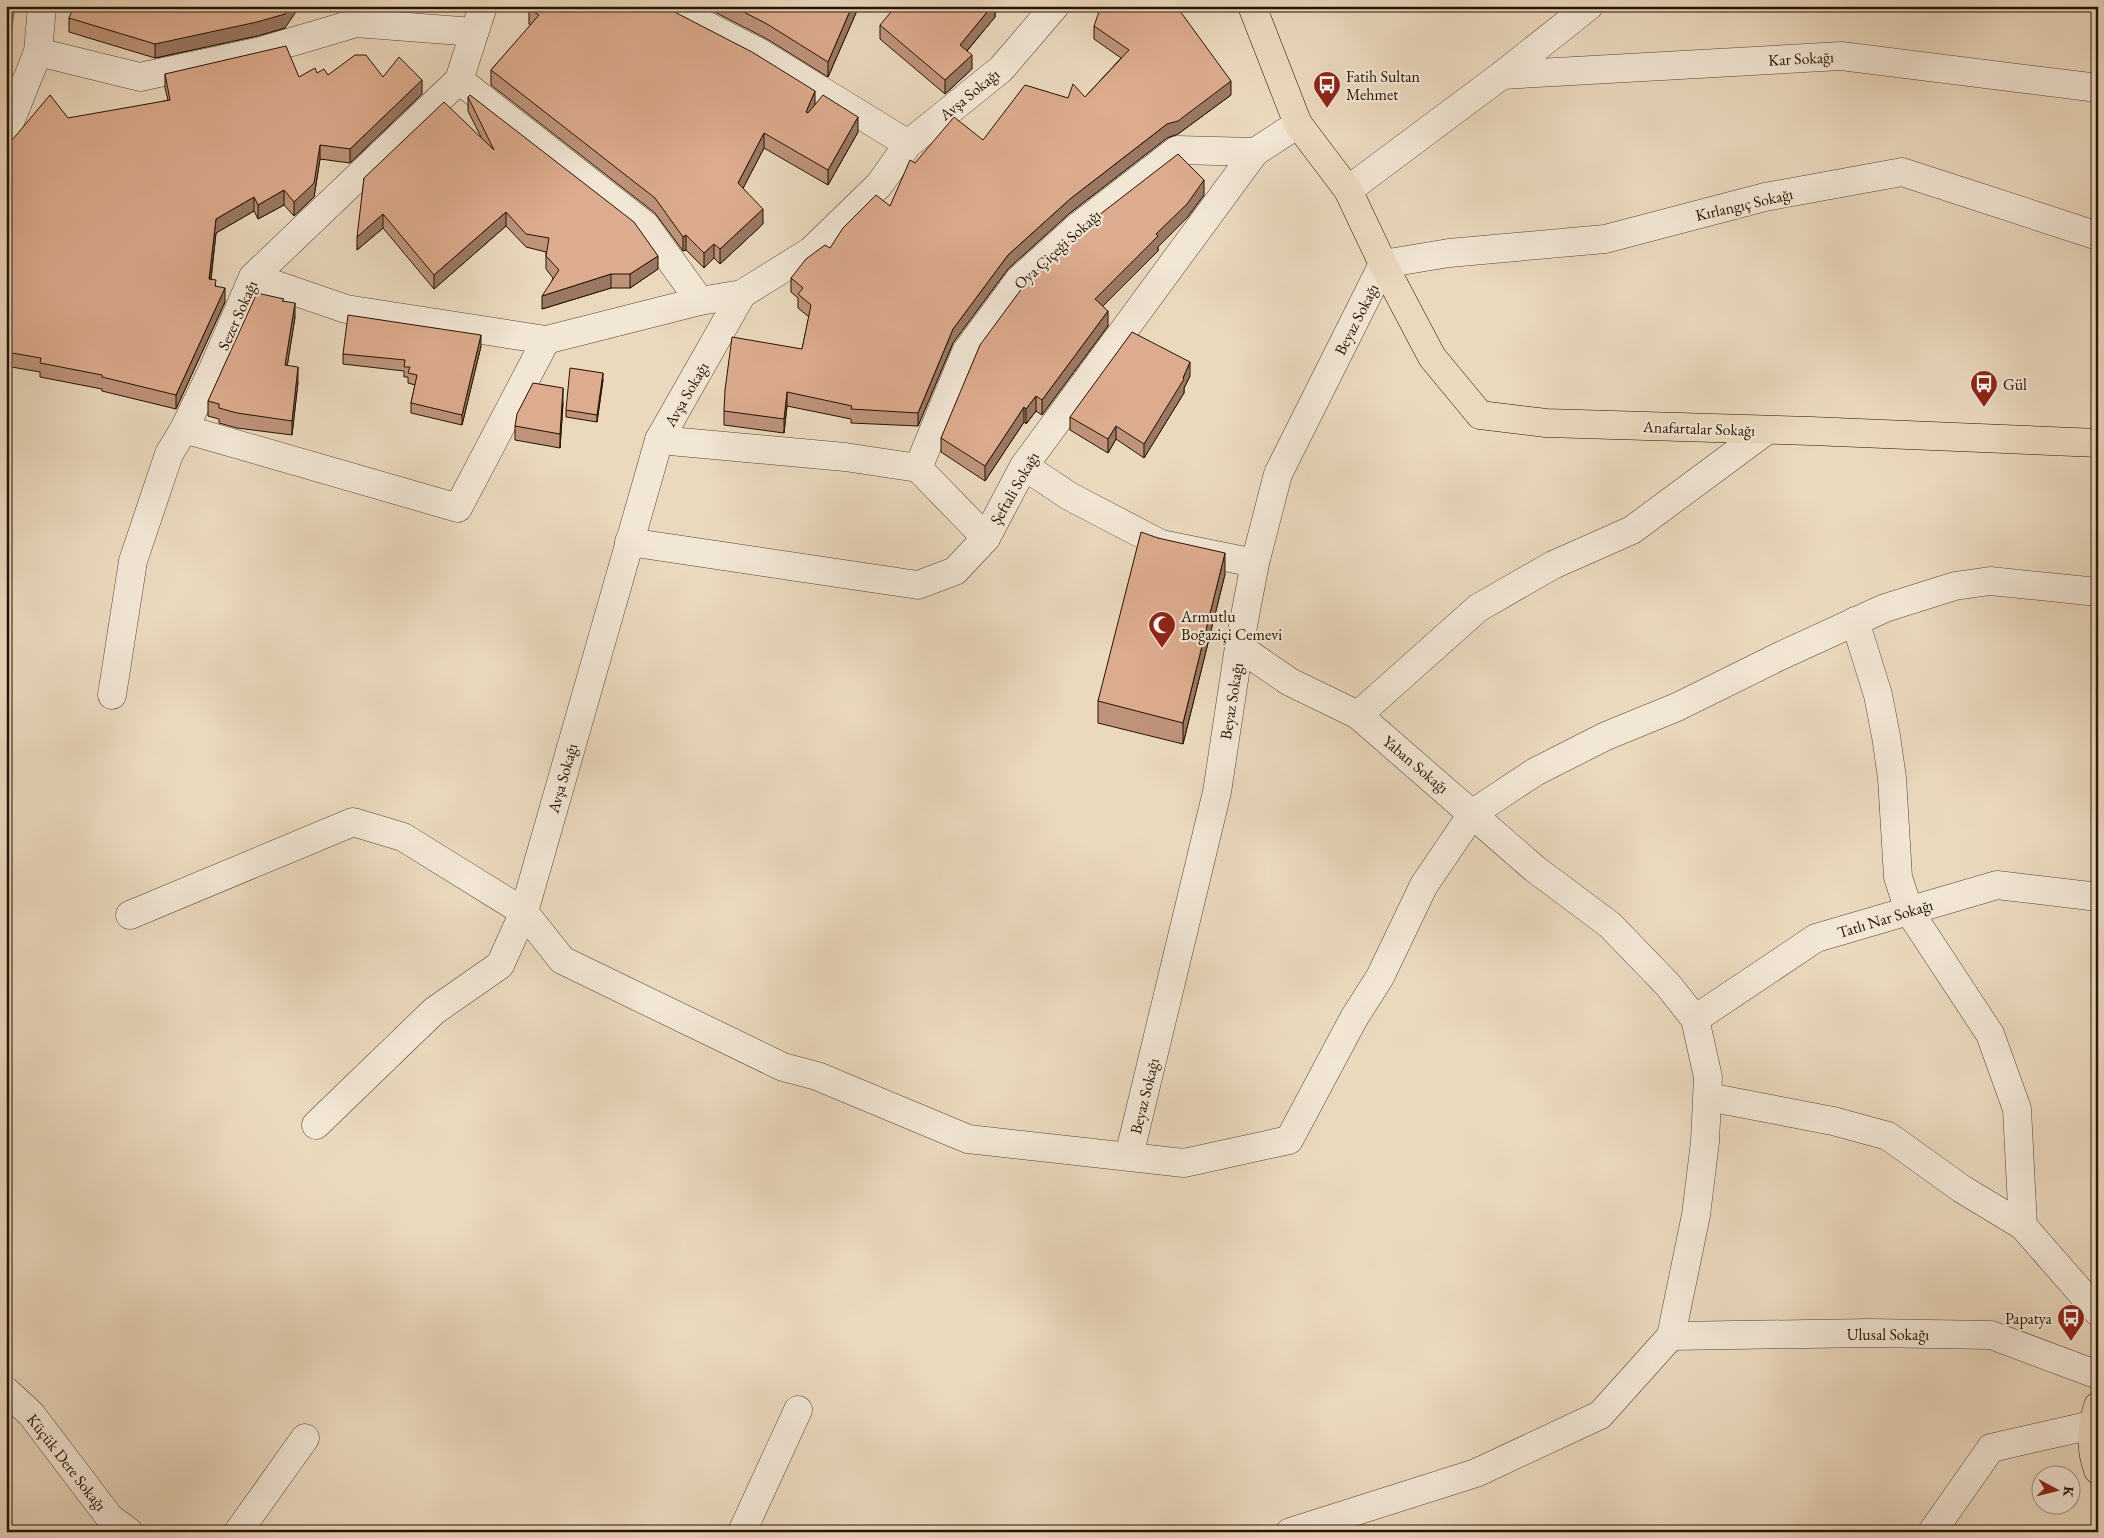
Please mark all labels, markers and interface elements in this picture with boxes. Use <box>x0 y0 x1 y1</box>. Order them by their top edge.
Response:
street label: Kar Sokağı <box>1768 46 1834 71</box>
street label: Avşa Sokağı <box>934 64 1004 126</box>
place label: Fatih Sultan Mehmet <box>1346 66 1421 105</box>
bus stop icon: Fatih Sultan Mehmet <box>1312 70 1342 109</box>
street label: Kırlangıç Sokağı <box>1693 183 1795 226</box>
street label: Oya Çiçeği Sokağı <box>1009 205 1105 294</box>
street label: Sezer Sokağı <box>213 277 262 353</box>
street label: Beyaz Sokağı <box>1329 280 1383 359</box>
street label: Avşa Sokağı <box>659 358 713 431</box>
bus stop icon: Gül <box>1969 369 1999 408</box>
place label: Gül <box>2003 374 2027 395</box>
street label: Anafartalar Sokağı <box>1641 416 1756 441</box>
street label: Şeftali Sokağı <box>985 448 1044 529</box>
place label: Armutlu Boğaziçi Cemevi <box>1180 606 1282 645</box>
mosque icon: Armutlu Boğaziçi Cemevi <box>1147 610 1177 649</box>
street label: Beyaz Sokağı <box>1215 661 1248 741</box>
street label: Yaban Sokağı <box>1378 731 1453 798</box>
street label: Avşa Sokağı <box>542 741 582 816</box>
street label: Tatlı Nar Sokağı <box>1835 894 1936 943</box>
street label: Beyaz Sokağı <box>1125 1056 1164 1136</box>
bus stop icon: Papatya <box>2056 1303 2086 1342</box>
place label: Papatya <box>2005 1308 2053 1329</box>
street label: Ulusal Sokağı <box>1847 1324 1929 1345</box>
street label: Küçük Dere Sokağı <box>22 1409 111 1515</box>
north arrow <box>2032 1466 2082 1516</box>
text: K <box>2059 1485 2078 1498</box>

